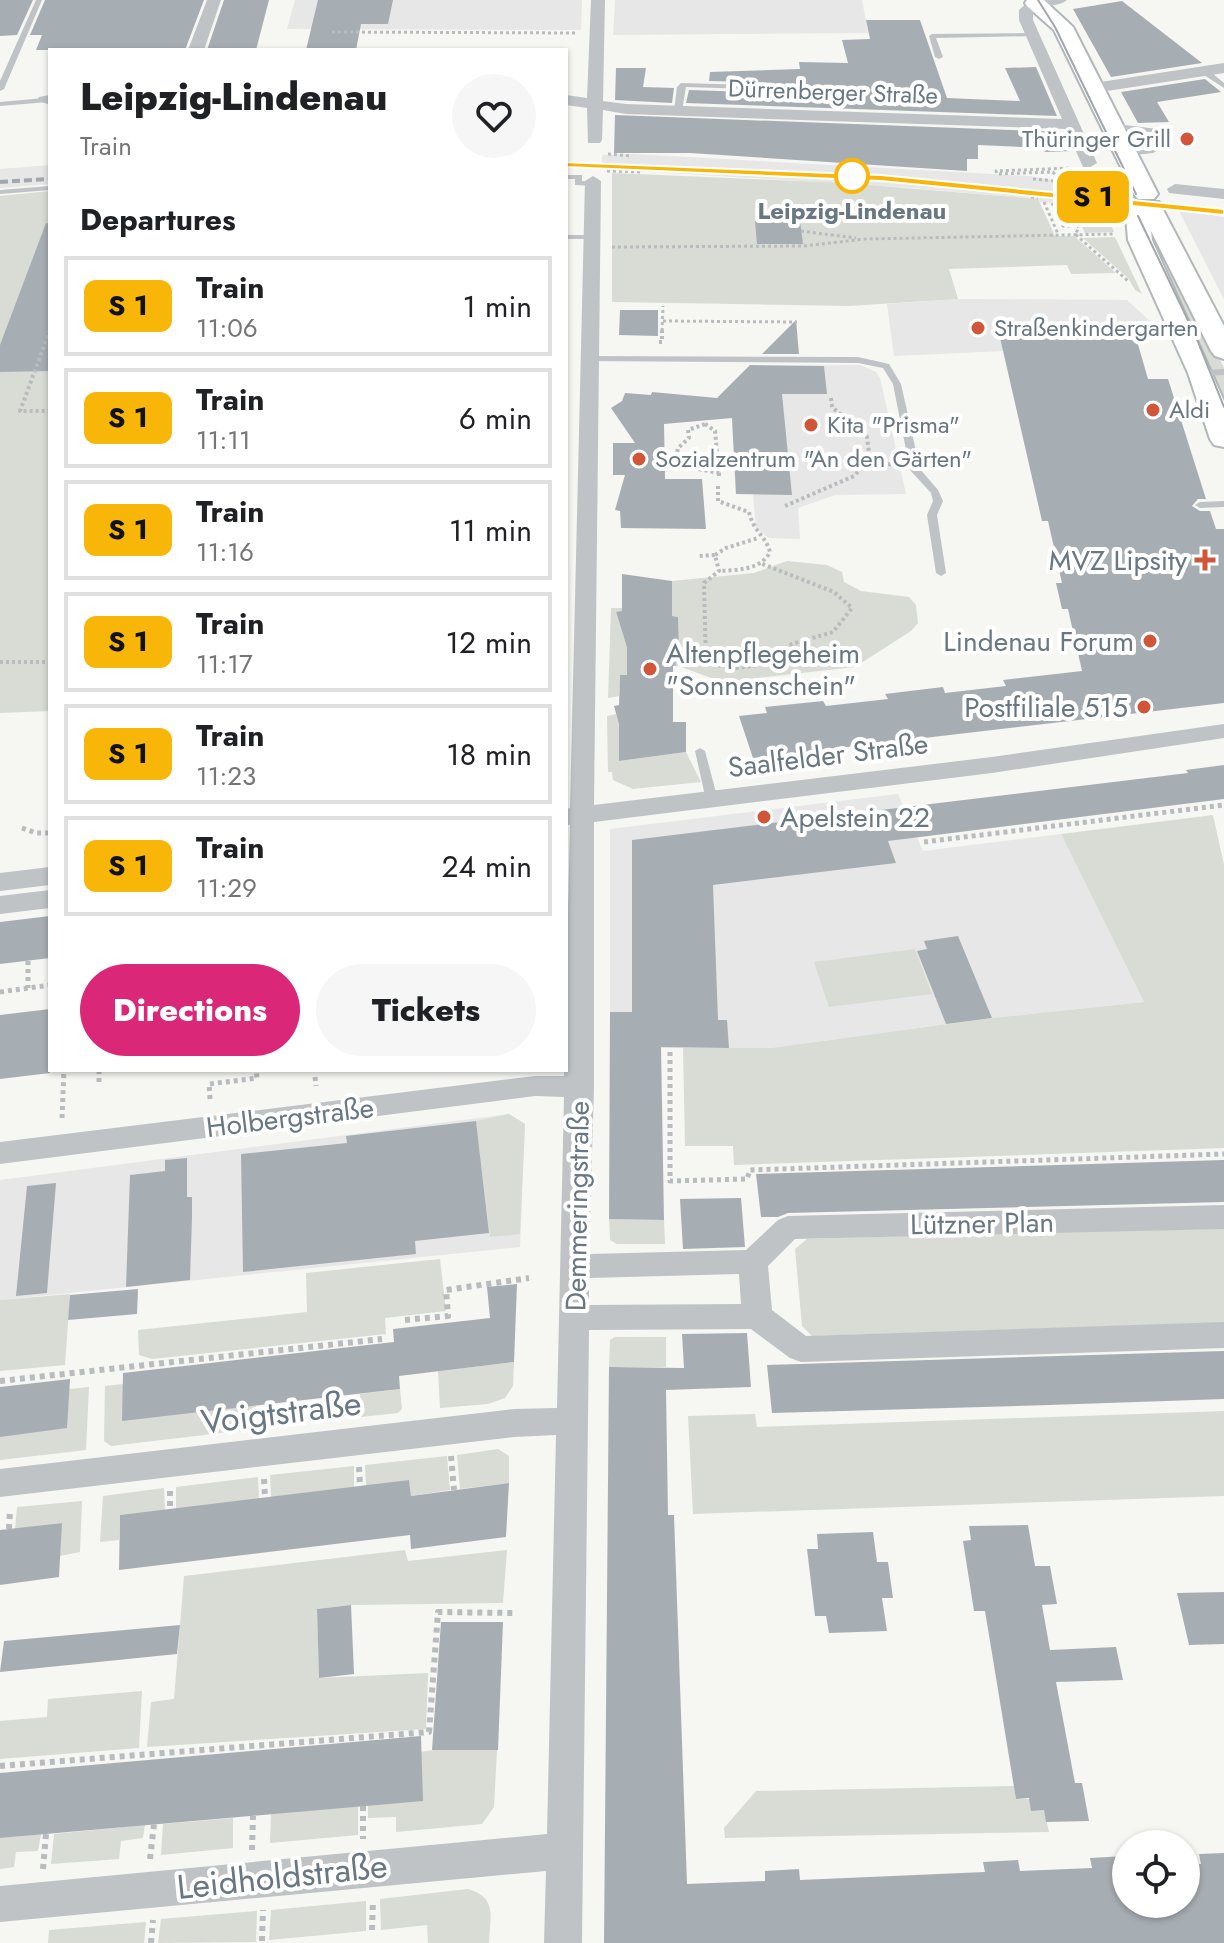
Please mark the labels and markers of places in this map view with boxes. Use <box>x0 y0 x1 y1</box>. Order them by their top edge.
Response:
place label: Thüringer Grill <box>1022 121 1171 156</box>
marker: Thüringer Grill <box>1178 130 1196 148</box>
marker: Leipzig-Lindenau <box>835 159 869 193</box>
place label: Leipzig-Lindenau <box>758 193 946 228</box>
place label: Straßenkindergarten <box>994 310 1199 345</box>
marker: Straßenkindergarten <box>969 319 987 337</box>
place label: Aldi <box>1169 392 1210 427</box>
marker: Aldi <box>1144 401 1162 419</box>
place label: Kita "Prisma" <box>827 407 960 442</box>
marker: Kita "Prisma" <box>802 416 820 434</box>
place label: Sozialzentrum "An den Gärten" <box>655 441 972 476</box>
marker: Sozialzentrum "An den Gärten" <box>630 450 648 468</box>
place label: MVZ Lipsity <box>1049 540 1188 581</box>
marker: MVZ Lipsity <box>1194 549 1216 571</box>
place label: Lindenau Forum <box>943 621 1134 662</box>
marker: Lindenau Forum <box>1141 632 1159 650</box>
place label: Altenpflegeheim "Sonnenschein" <box>666 633 860 706</box>
marker: Altenpflegeheim "Sonnenschein" <box>641 660 659 678</box>
place label: Postfiliale 515 <box>964 687 1128 728</box>
marker: Postfiliale 515 <box>1135 698 1153 716</box>
place label: Apelstein 22 <box>780 797 930 838</box>
marker: Apelstein 22 <box>755 808 773 826</box>

